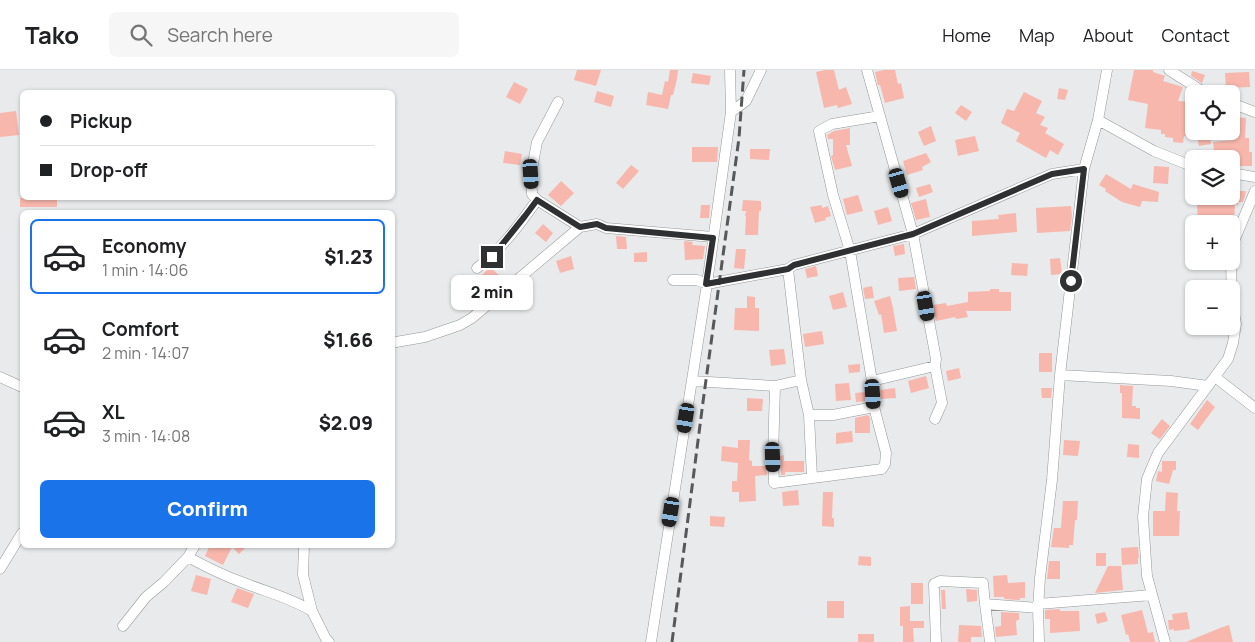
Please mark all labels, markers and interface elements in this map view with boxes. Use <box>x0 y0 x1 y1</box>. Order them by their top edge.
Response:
search box <box>109 12 459 57</box>
text: Tako <box>25 18 79 51</box>
icon: search <box>127 21 155 49</box>
text: Search here <box>167 22 273 48</box>
text: Home <box>942 23 991 47</box>
text: Map <box>1019 23 1055 47</box>
text: About <box>1083 23 1133 47</box>
text: Contact <box>1161 23 1230 47</box>
map controls <box>1185 85 1240 335</box>
button: locate <box>1185 85 1240 140</box>
text: Pickup <box>70 108 132 134</box>
button: layers <box>1185 150 1240 205</box>
text: Drop-off <box>70 157 147 183</box>
car <box>522 159 539 189</box>
car <box>887 167 910 199</box>
button: + <box>1185 215 1240 270</box>
text: Economy <box>102 233 186 259</box>
icon: car <box>42 234 87 279</box>
text: $1.23 <box>324 244 373 270</box>
route end <box>481 246 503 268</box>
text: 1 min · 14:06 <box>102 259 188 281</box>
route start <box>1060 270 1082 292</box>
callout: 2 min <box>451 274 533 310</box>
button: − <box>1185 280 1240 335</box>
text: 2 min <box>471 281 513 303</box>
car <box>916 290 935 322</box>
text: Comfort <box>102 316 179 342</box>
icon: car <box>42 317 87 362</box>
text: $1.66 <box>323 327 373 353</box>
text: 2 min · 14:07 <box>102 342 189 364</box>
car <box>864 379 881 409</box>
text: XL <box>102 399 125 425</box>
icon: car <box>42 400 87 445</box>
car <box>676 402 695 434</box>
text: $2.09 <box>319 410 373 436</box>
text: 3 min · 14:08 <box>102 425 190 447</box>
car <box>764 442 781 472</box>
button: Confirm <box>40 480 375 538</box>
car <box>661 496 680 528</box>

